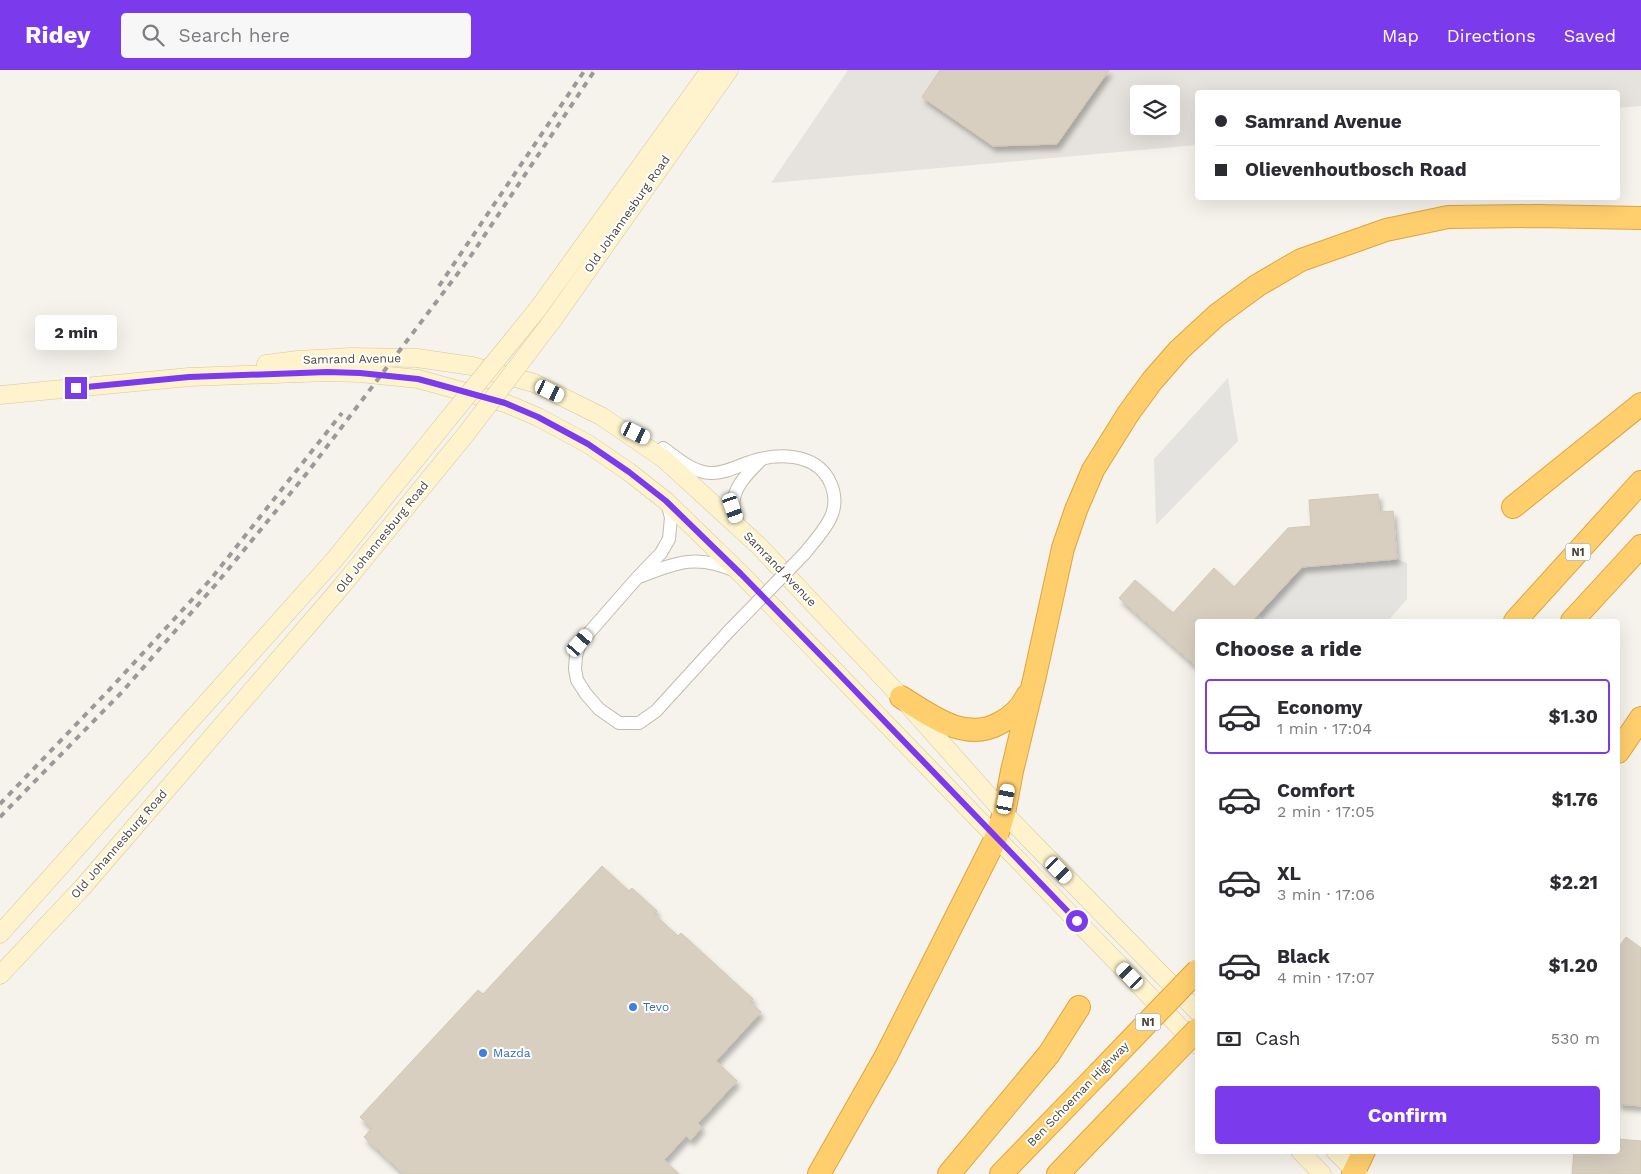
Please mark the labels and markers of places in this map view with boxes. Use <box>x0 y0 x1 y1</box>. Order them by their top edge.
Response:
place label: Tevo <box>643 1000 669 1014</box>
marker: Tevo <box>627 1001 639 1013</box>
place label: Mazda <box>493 1046 531 1060</box>
marker: Mazda <box>477 1047 489 1059</box>

